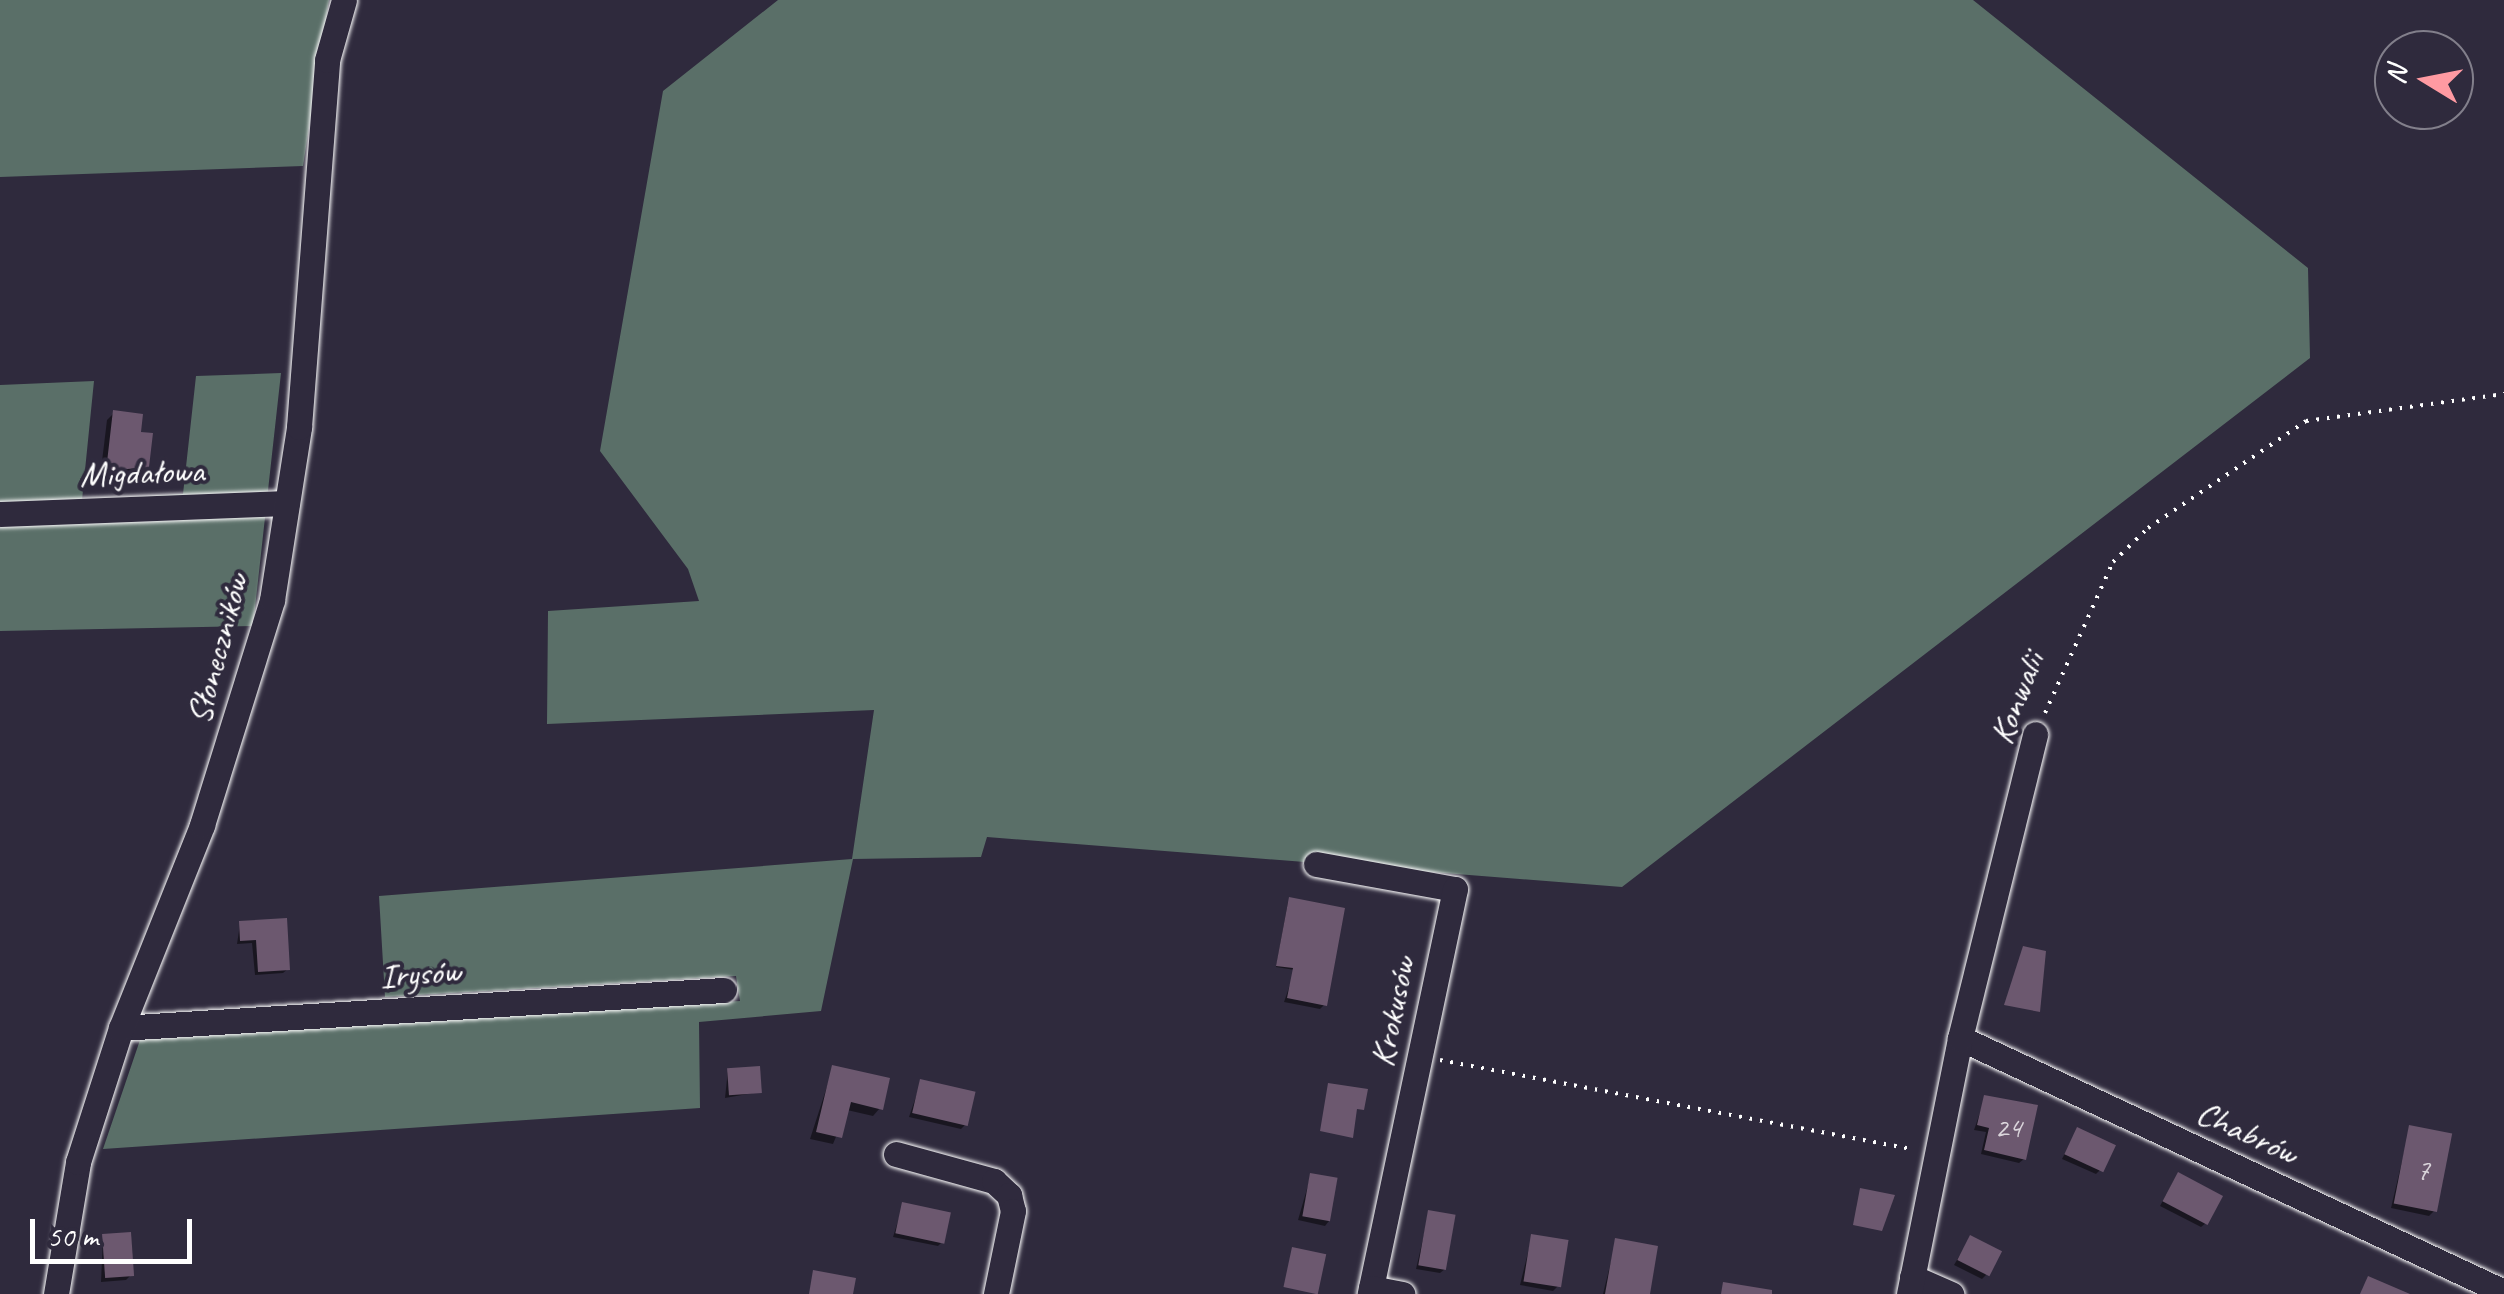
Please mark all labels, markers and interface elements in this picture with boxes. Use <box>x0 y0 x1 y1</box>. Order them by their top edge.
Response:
north arrow <box>2374 30 2474 130</box>
text: N <box>2377 63 2415 87</box>
street label: Migdałowa <box>79 450 205 496</box>
street label: Słoneczników <box>178 570 258 728</box>
street label: Konwalii <box>1980 646 2054 750</box>
street label: Irysów <box>378 950 462 998</box>
street label: Krokusów <box>1361 954 1425 1070</box>
street label: Chabrów <box>2190 1091 2304 1175</box>
house number: 24 <box>1995 1109 2021 1145</box>
house number: 7 <box>2416 1151 2430 1187</box>
scale bar <box>35 1199 198 1261</box>
text: 50 m <box>47 1217 98 1255</box>

